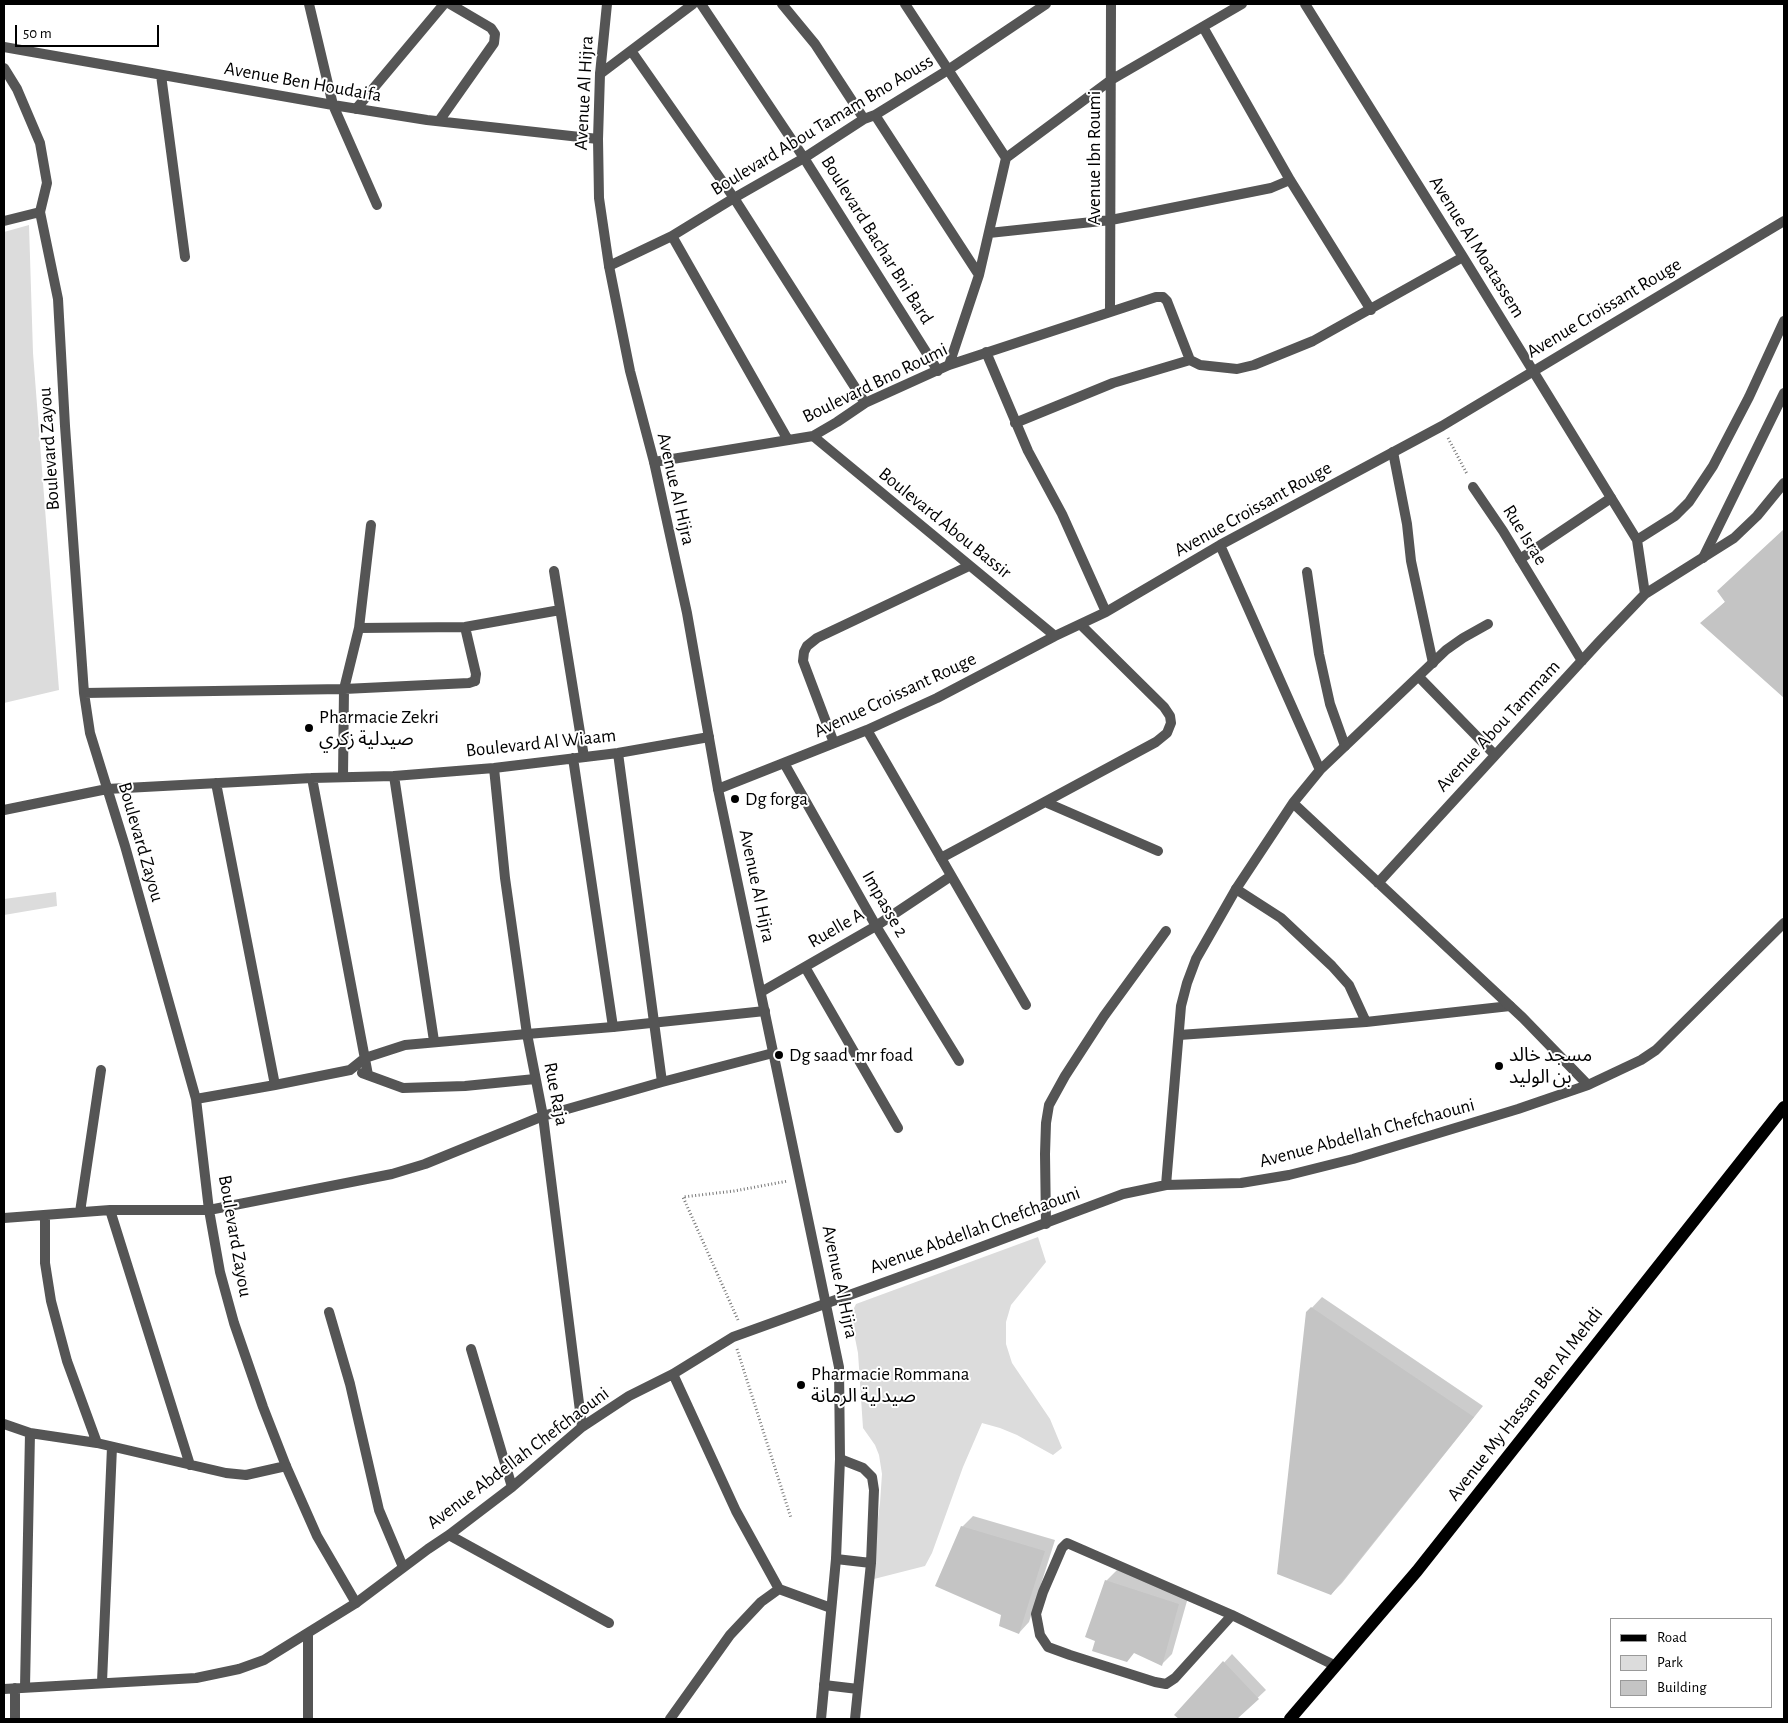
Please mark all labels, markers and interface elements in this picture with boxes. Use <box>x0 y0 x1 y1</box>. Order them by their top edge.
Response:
scale bar <box>18 15 161 47</box>
text: 50 m <box>23 26 52 41</box>
street label: Avenue Al Hijra <box>570 35 598 151</box>
street label: Boulevard Abou Tamam Bno Aouss <box>707 49 937 201</box>
street label: Avenue Ben Houdaifa <box>223 57 383 107</box>
street label: Avenue Ibn Roumi <box>1083 91 1105 225</box>
street label: Boulevard Bachar Bni Bard <box>816 152 938 328</box>
street label: Avenue Al Moatassem <box>1424 172 1530 322</box>
street label: Avenue Croissant Rouge <box>1522 253 1686 363</box>
street label: Boulevard Bno Roumi <box>799 338 951 428</box>
street label: Boulevard Zayou <box>33 387 65 511</box>
street label: Avenue Al Hijra <box>652 431 700 547</box>
street label: Avenue Croissant Rouge <box>1170 456 1336 562</box>
street label: Boulevard Abou Bassir <box>874 462 1016 584</box>
street label: Rue Israe <box>1498 501 1552 569</box>
street label: Avenue Croissant Rouge <box>810 647 980 743</box>
street label: Avenue Abou Tammam <box>1431 655 1565 797</box>
place label: Pharmacie Zekri صيدلية زكري <box>319 706 439 750</box>
marker: Pharmacie Zekri صيدلية زكري <box>303 722 315 734</box>
street label: Boulevard Al Wiaam <box>465 724 617 762</box>
street label: Boulevard Zayou <box>113 780 169 904</box>
place label: Dg forga <box>745 788 808 810</box>
marker: Dg forga <box>729 793 741 805</box>
street label: Avenue Al Hijra <box>734 828 780 944</box>
street label: Impasse 2 <box>857 867 913 941</box>
street label: Ruelle A <box>804 903 868 953</box>
place label: Dg saad .mr foad <box>789 1044 913 1066</box>
place label: مسجد خالد بن الوليد <box>1509 1044 1592 1088</box>
marker: Dg saad .mr foad <box>773 1049 785 1061</box>
street label: Rue Raja <box>539 1060 573 1128</box>
marker: مسجد خالد بن الوليد <box>1493 1060 1505 1072</box>
street label: Avenue Abdellah Chefchaouni <box>1257 1093 1477 1173</box>
street label: Boulevard Zayou <box>213 1173 257 1299</box>
street label: Avenue Abdellah Chefchaouni <box>867 1181 1083 1279</box>
street label: Avenue Al Hijra <box>817 1224 863 1340</box>
street label: Avenue My Hassan Ben Al Mehdi <box>1442 1303 1608 1505</box>
place label: Pharmacie Rommana صيدلية الرمانة <box>811 1363 970 1407</box>
marker: Pharmacie Rommana صيدلية الرمانة <box>795 1379 807 1391</box>
street label: Avenue Abdellah Chefchaouni <box>422 1382 614 1534</box>
legend <box>1610 1618 1773 1708</box>
text: Road <box>1657 1630 1687 1645</box>
text: Park <box>1657 1655 1683 1670</box>
text: Building <box>1657 1680 1707 1695</box>

